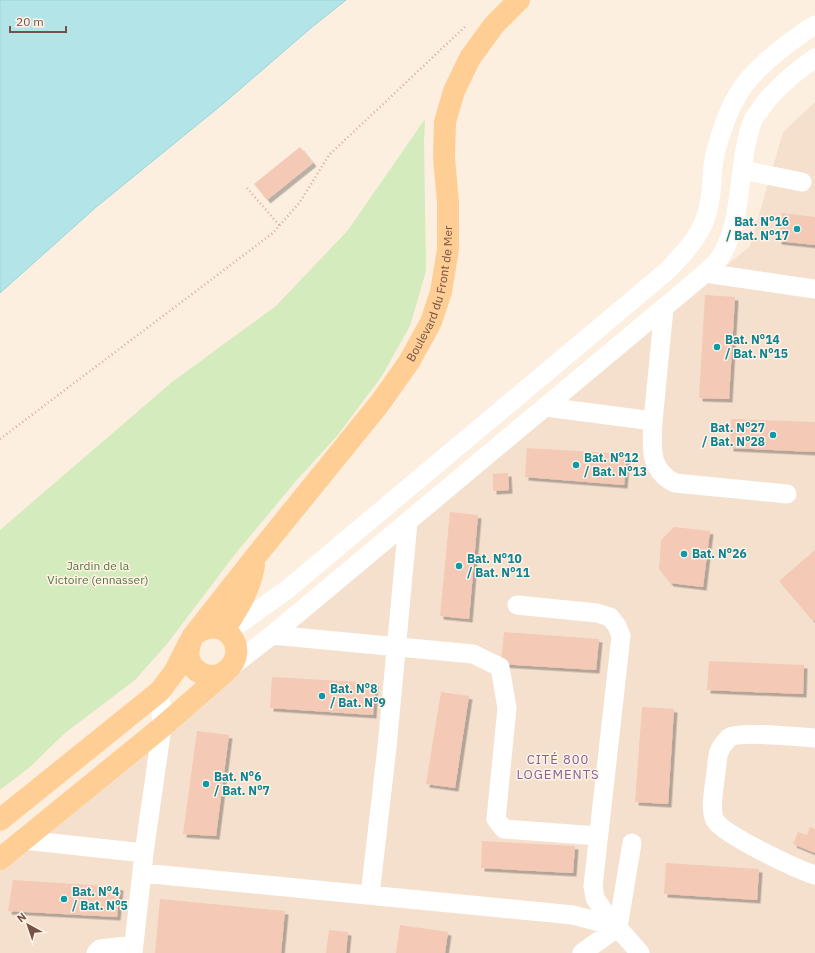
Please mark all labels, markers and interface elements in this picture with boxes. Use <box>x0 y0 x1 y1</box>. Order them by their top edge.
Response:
scale bar <box>10 8 66 34</box>
text: 20 m <box>16 14 44 29</box>
place label: Bat. N°16 / Bat. N°17 <box>726 214 789 243</box>
marker: Bat. N°16 / Bat. N°17 <box>792 224 802 234</box>
street label: Boulevard du Front de Mer <box>403 225 455 364</box>
place label: Bat. N°14 / Bat. N°15 <box>725 332 788 361</box>
marker: Bat. N°14 / Bat. N°15 <box>712 342 722 352</box>
place label: Bat. N°27 / Bat. N°28 <box>702 420 765 449</box>
marker: Bat. N°27 / Bat. N°28 <box>768 430 778 440</box>
place label: Bat. N°12 / Bat. N°13 <box>584 450 647 479</box>
marker: Bat. N°12 / Bat. N°13 <box>571 460 581 470</box>
place label: Bat. N°26 <box>692 546 747 561</box>
marker: Bat. N°26 <box>679 549 689 559</box>
place label: Bat. N°10 / Bat. N°11 <box>467 551 530 580</box>
park label: Jardin de la Victoire (ennasser) <box>47 558 149 587</box>
marker: Bat. N°10 / Bat. N°11 <box>454 561 464 571</box>
place label: Bat. N°8 / Bat. N°9 <box>330 681 386 710</box>
marker: Bat. N°8 / Bat. N°9 <box>317 691 327 701</box>
district label: CITÉ 800 LOGEMENTS <box>516 751 600 783</box>
place label: Bat. N°6 / Bat. N°7 <box>214 769 270 798</box>
marker: Bat. N°6 / Bat. N°7 <box>201 779 211 789</box>
place label: Bat. N°4 / Bat. N°5 <box>72 884 128 913</box>
marker: Bat. N°4 / Bat. N°5 <box>59 894 69 904</box>
north arrow <box>8 905 48 945</box>
text: N <box>14 909 29 925</box>

